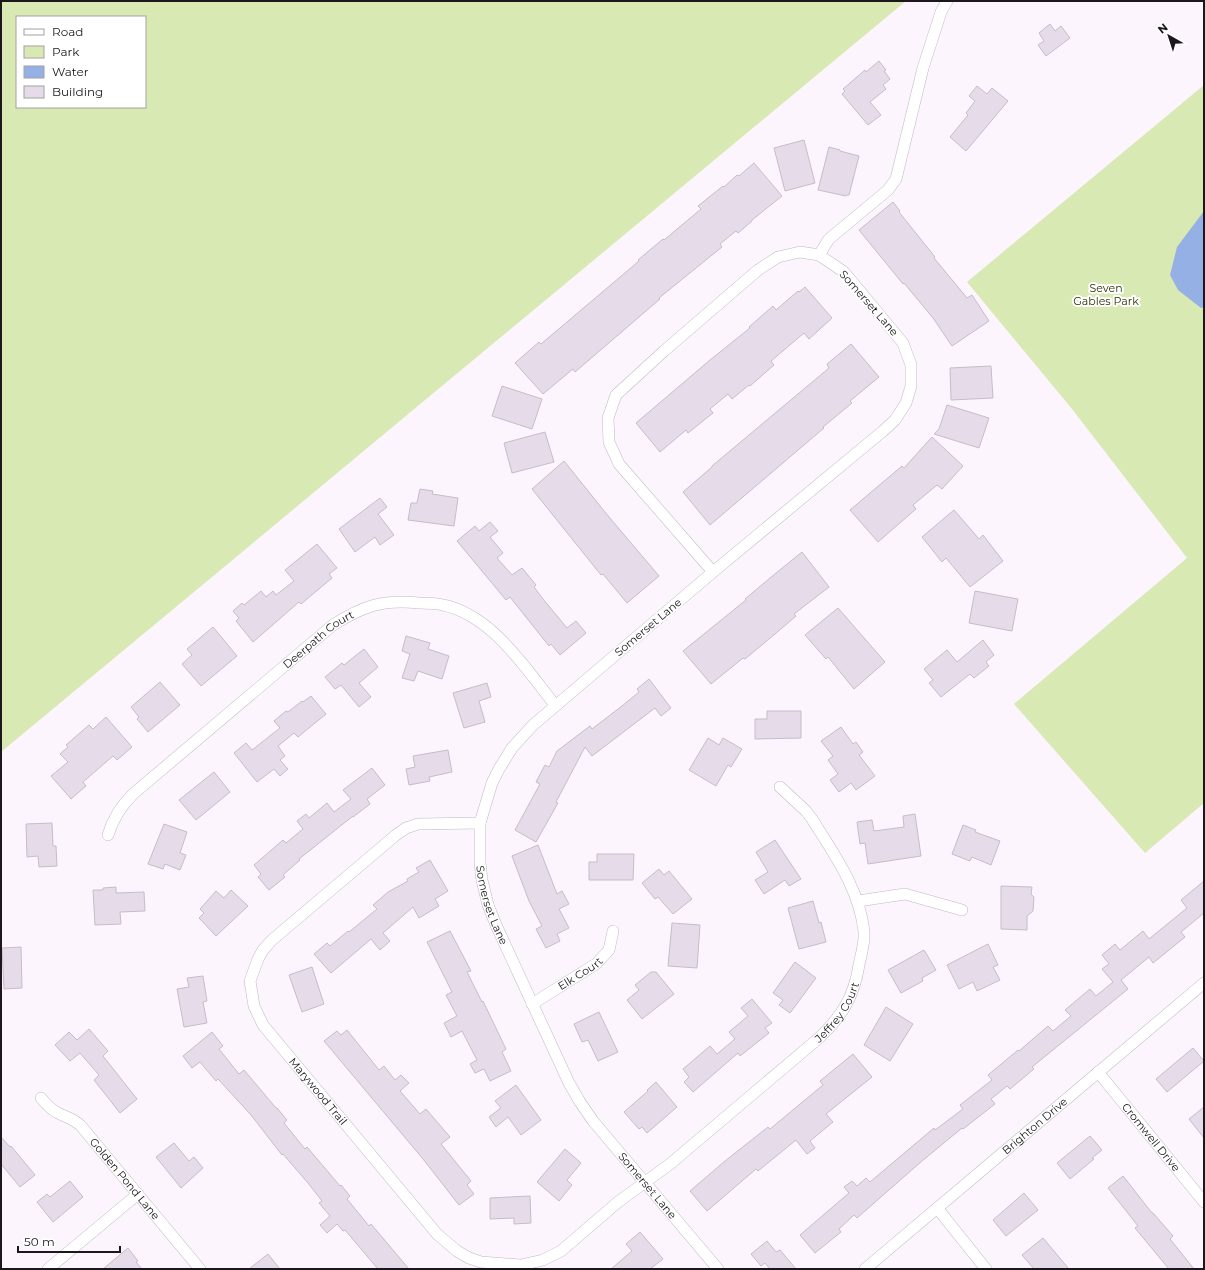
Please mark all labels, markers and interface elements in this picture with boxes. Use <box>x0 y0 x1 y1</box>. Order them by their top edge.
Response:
legend <box>16 16 146 108</box>
north arrow <box>1149 16 1189 56</box>
text: N <box>1155 20 1171 36</box>
text: Road <box>52 24 83 39</box>
text: Park <box>52 44 80 59</box>
text: Water <box>52 64 89 79</box>
text: Building <box>52 84 103 99</box>
street label: Somerset Lane <box>837 267 902 339</box>
park label: Seven Gables Park <box>1073 281 1139 308</box>
street label: Somerset Lane <box>612 595 684 659</box>
street label: Deerpath Court <box>280 607 357 671</box>
street label: Somerset Lane <box>473 865 511 947</box>
street label: Elk Court <box>555 954 606 993</box>
street label: Jeffrey Court <box>811 980 862 1046</box>
street label: Marywood Trail <box>286 1055 350 1128</box>
street label: Brighton Drive <box>999 1094 1070 1157</box>
street label: Cromwell Drive <box>1119 1100 1183 1175</box>
street label: Golden Pond Lane <box>87 1135 163 1223</box>
street label: Somerset Lane <box>615 1149 680 1222</box>
scale bar <box>18 1228 120 1254</box>
text: 50 m <box>24 1234 55 1249</box>

